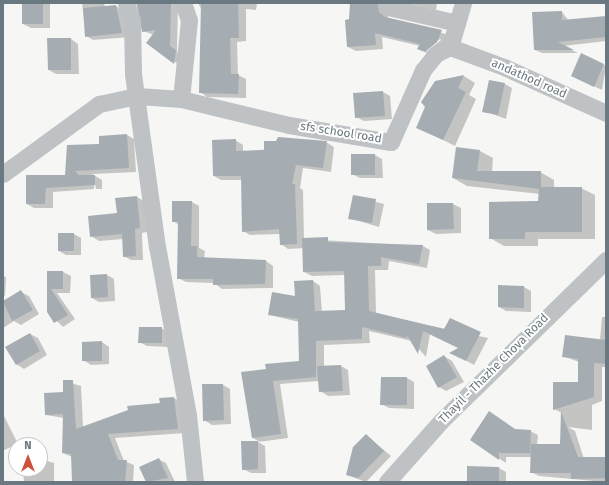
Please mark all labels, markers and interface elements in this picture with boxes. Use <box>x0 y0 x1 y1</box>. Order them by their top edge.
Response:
street label: andathod road <box>489 56 569 102</box>
street label: sfs school road <box>299 119 383 147</box>
street label: Thayil - Thazhe Chova Road <box>436 311 552 427</box>
north arrow <box>8 437 48 477</box>
text: N <box>24 439 32 452</box>

